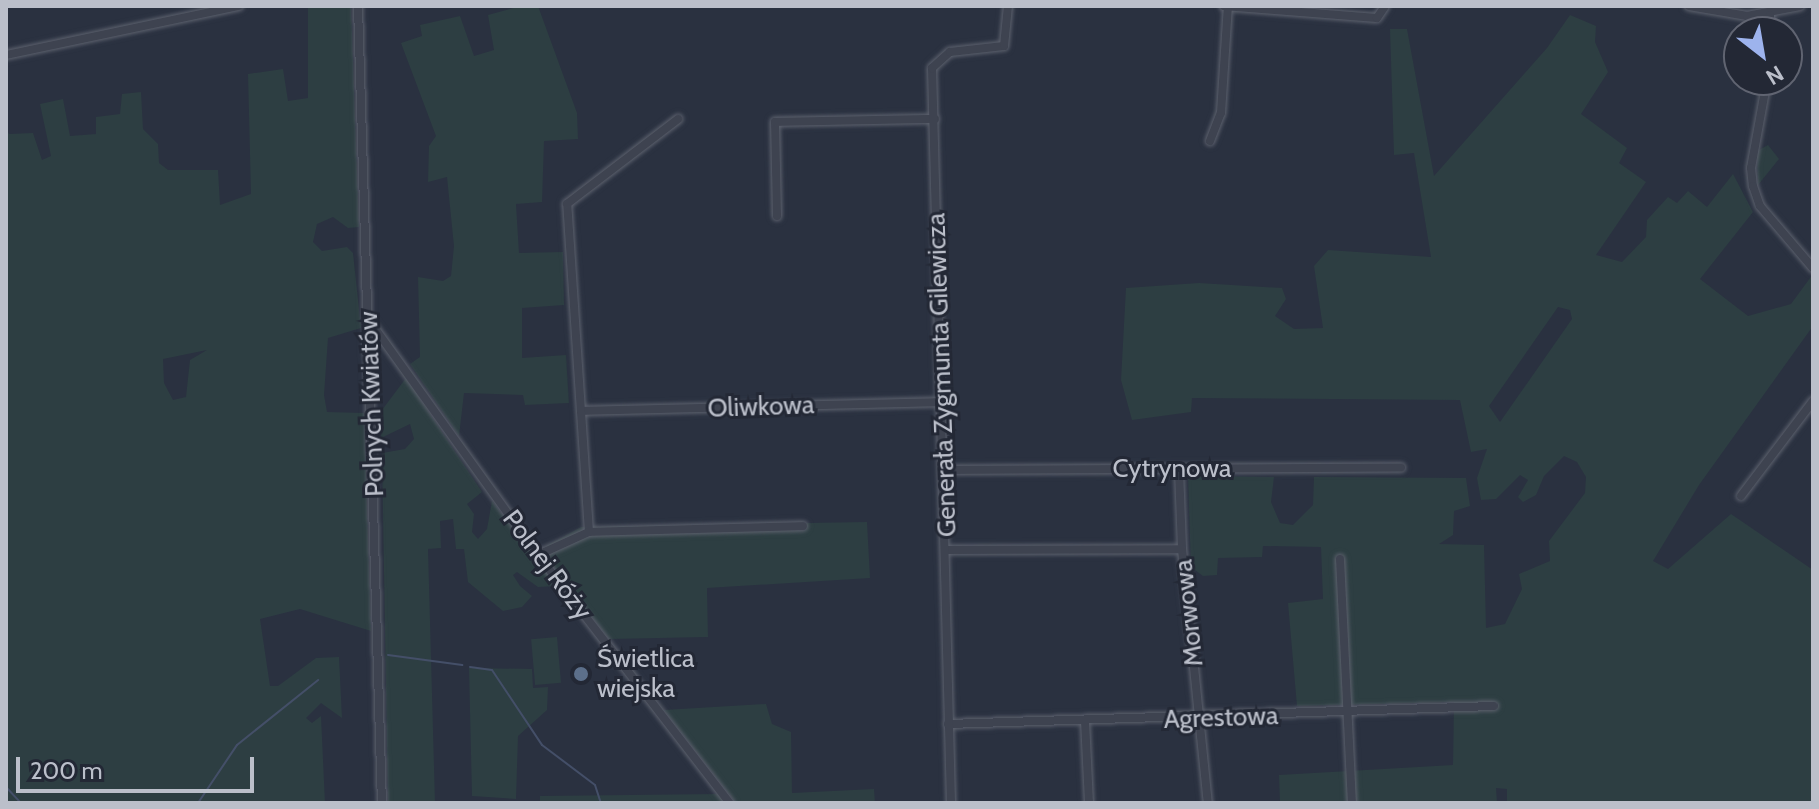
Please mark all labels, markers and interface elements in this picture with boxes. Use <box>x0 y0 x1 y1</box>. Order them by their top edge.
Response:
north arrow <box>1723 16 1803 96</box>
text: N <box>1761 60 1788 91</box>
street label: Generała Zygmunta Gilewicza <box>921 212 963 538</box>
street label: Polnych Kwiatów <box>353 311 391 497</box>
street label: Oliwkowa <box>707 390 815 424</box>
street label: Cytrynowa <box>1112 453 1232 485</box>
street label: Polnej Róży <box>496 504 598 626</box>
street label: Morwowa <box>1168 558 1210 668</box>
place label: Świetlica wiejska <box>597 643 695 704</box>
marker: Świetlica wiejska <box>572 665 590 683</box>
street label: Agrestowa <box>1163 700 1279 736</box>
scale bar <box>20 741 258 791</box>
text: 200 m <box>30 756 103 785</box>

